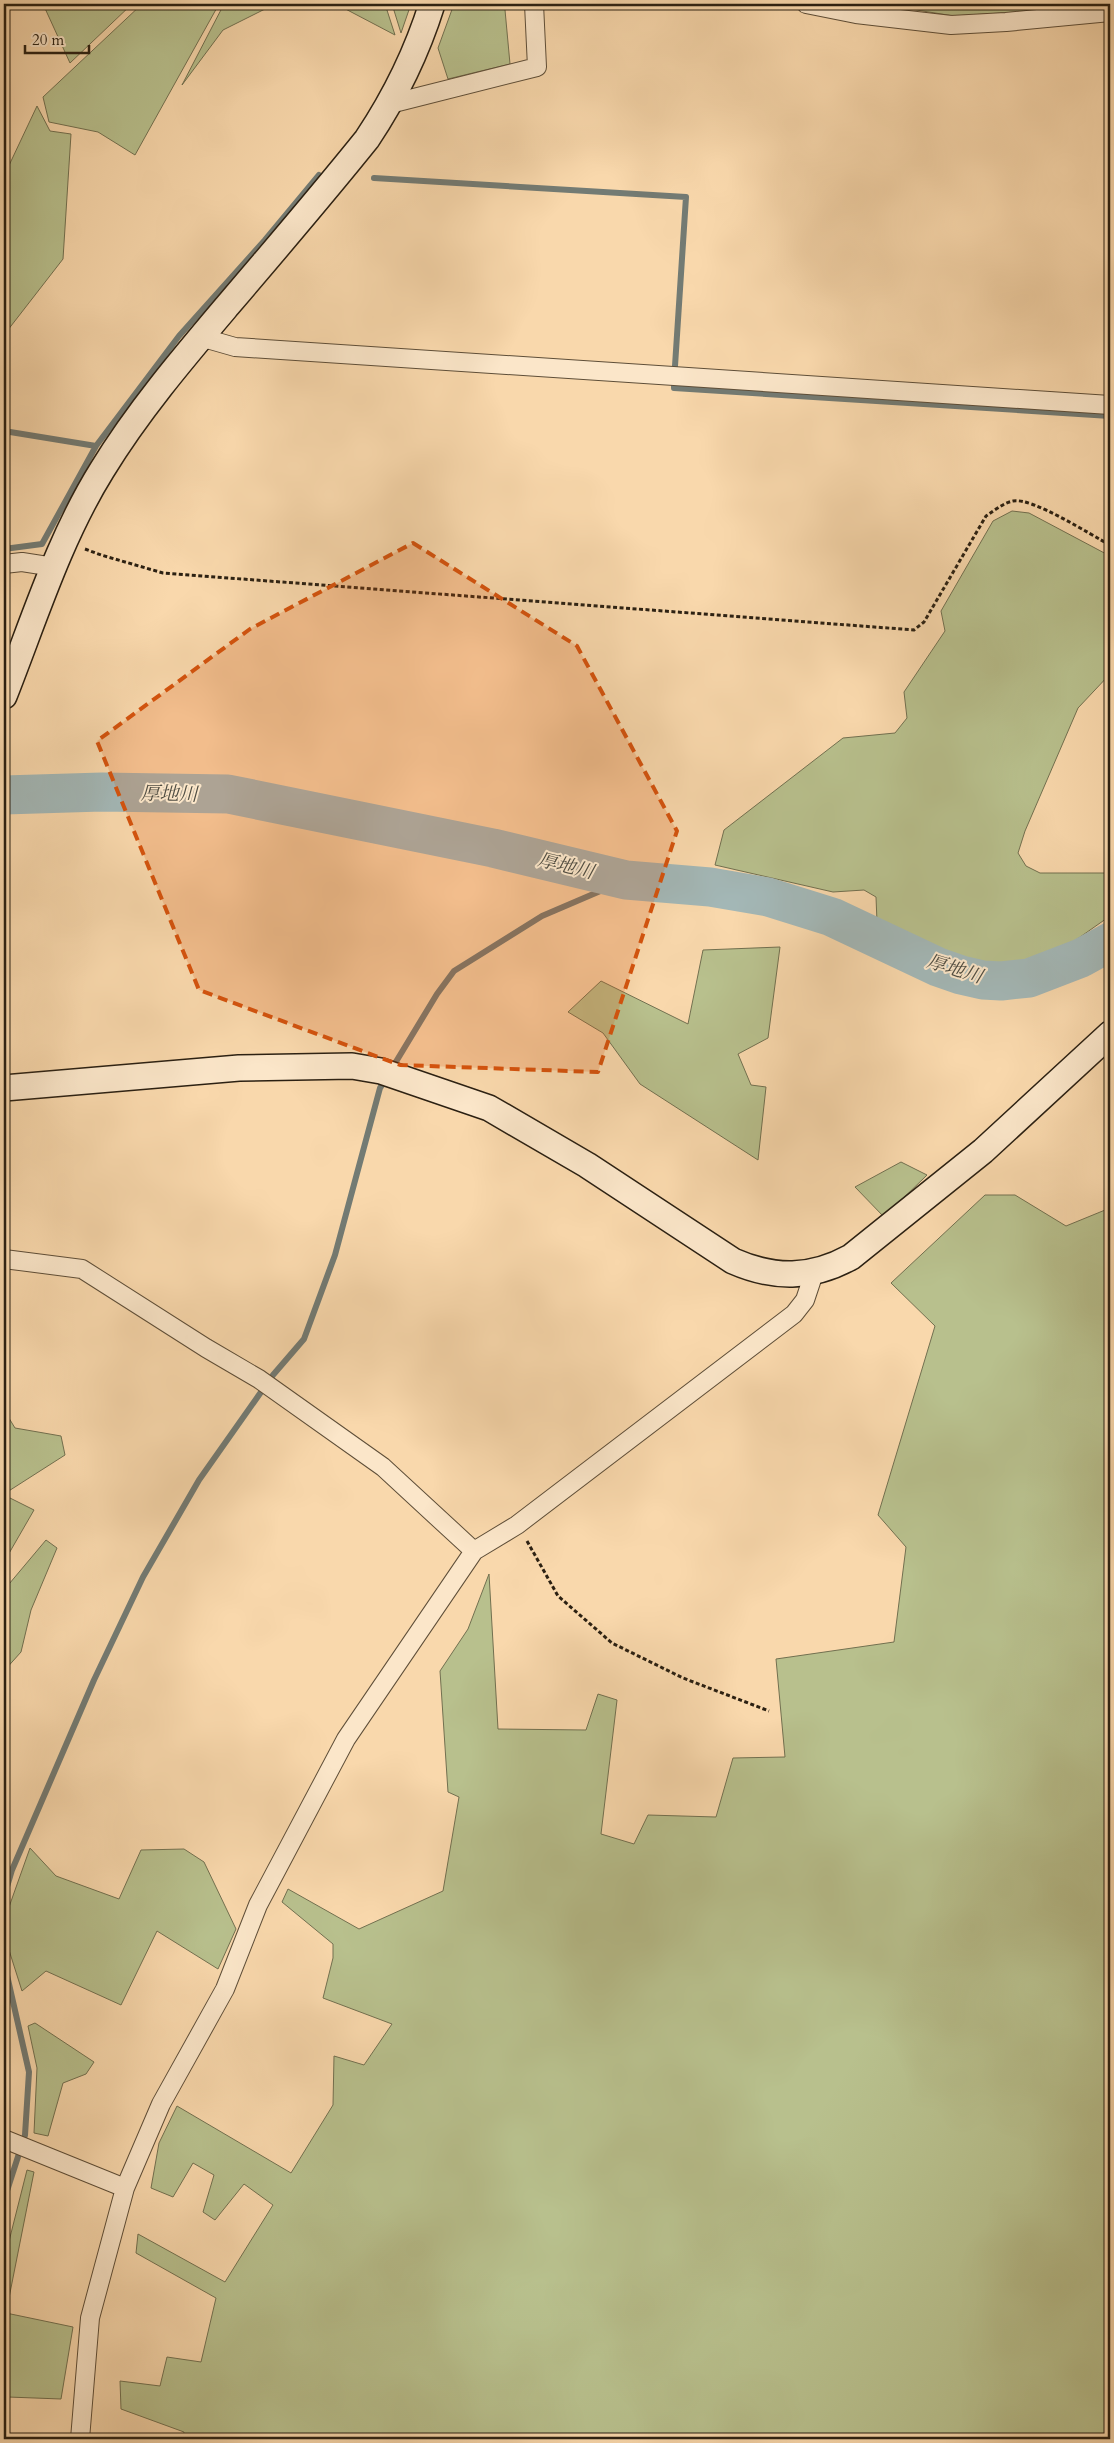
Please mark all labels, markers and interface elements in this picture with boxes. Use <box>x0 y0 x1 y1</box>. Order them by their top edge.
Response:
scale bar <box>25 22 89 54</box>
text: 20 m <box>32 30 64 50</box>
water label: 厚地川 <box>140 781 200 808</box>
water label: 厚地川 <box>535 846 598 886</box>
water label: 厚地川 <box>924 948 988 990</box>

